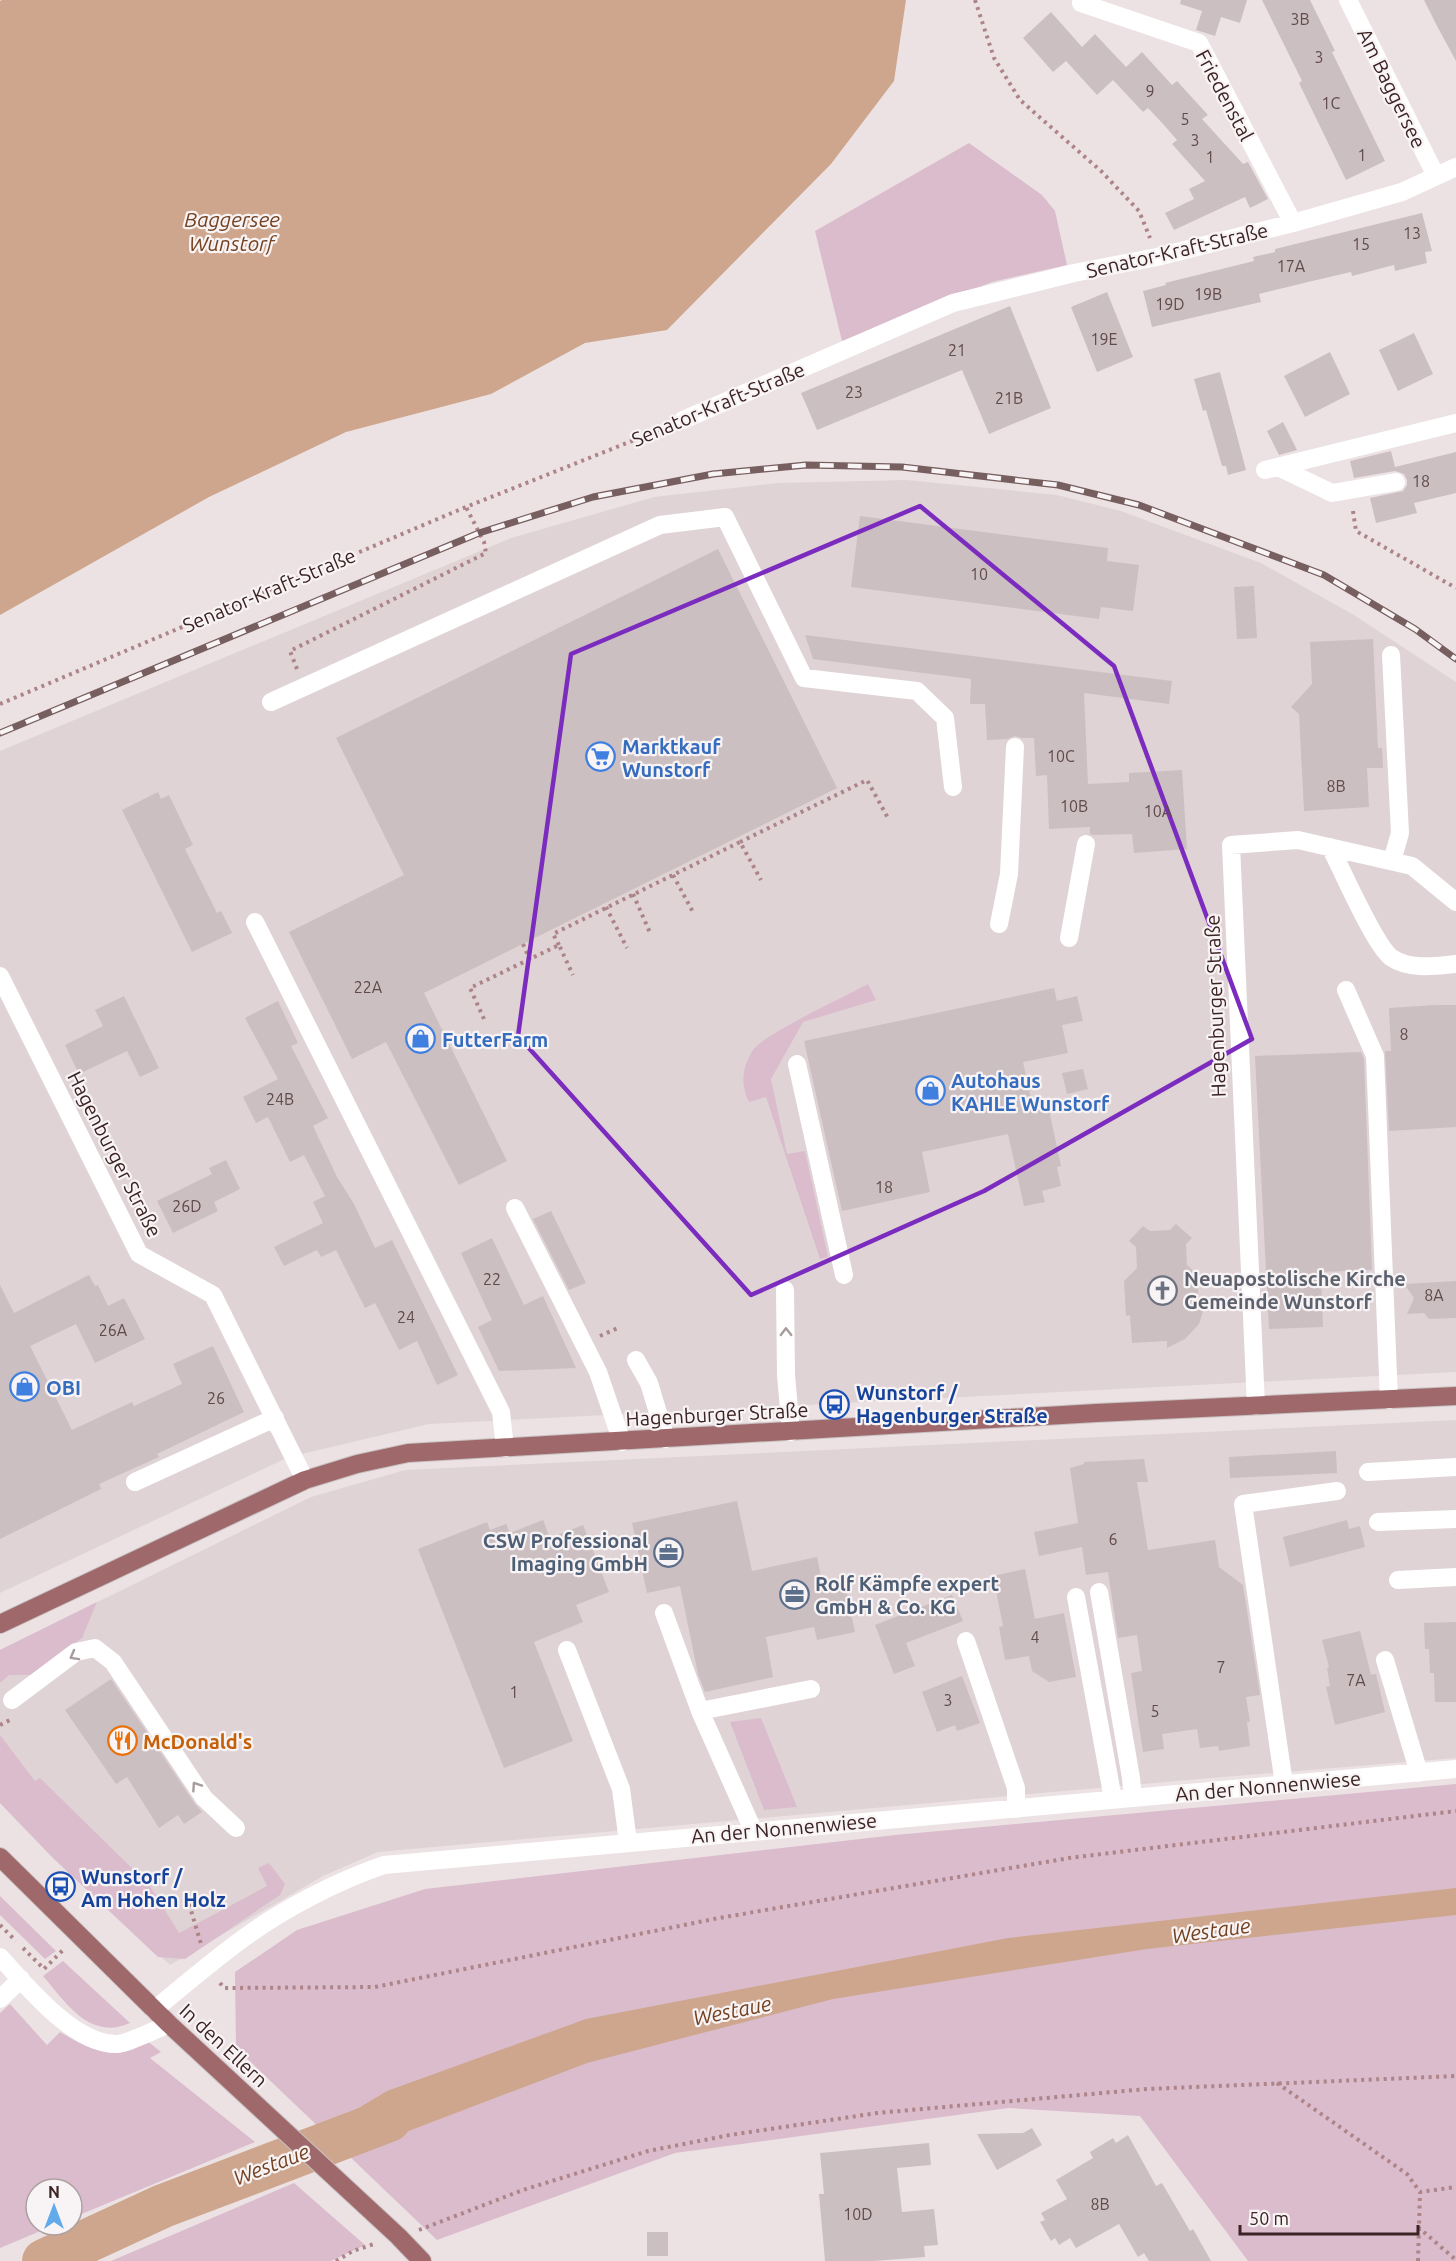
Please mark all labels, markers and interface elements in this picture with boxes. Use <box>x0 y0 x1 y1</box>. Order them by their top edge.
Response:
house number: 3B <box>1290 10 1310 28</box>
street label: Am Baggersee <box>1353 24 1431 152</box>
street label: Friedenstal <box>1191 46 1259 144</box>
house number: 3 <box>1314 48 1324 66</box>
house number: 9 <box>1145 82 1155 100</box>
house number: 1C <box>1322 94 1341 112</box>
house number: 5 <box>1180 110 1190 128</box>
house number: 3 <box>1190 131 1200 149</box>
house number: 1 <box>1357 146 1367 164</box>
house number: 1 <box>1205 148 1215 166</box>
water label: Baggersee Wunstorf <box>184 207 280 255</box>
street label: Senator-Kraft-Straße <box>1084 218 1270 282</box>
house number: 13 <box>1403 224 1421 242</box>
house number: 15 <box>1352 235 1370 253</box>
house number: 17A <box>1277 257 1306 275</box>
house number: 19B <box>1194 285 1222 303</box>
house number: 19D <box>1155 295 1185 313</box>
house number: 19E <box>1090 330 1118 348</box>
house number: 21 <box>948 341 966 359</box>
street label: Senator-Kraft-Straße <box>628 357 808 451</box>
house number: 23 <box>845 383 863 401</box>
house number: 21B <box>995 389 1023 407</box>
house number: 18 <box>1412 472 1430 490</box>
street label: Senator-Kraft-Straße <box>179 543 359 637</box>
house number: 10 <box>970 565 988 583</box>
place label: Marktkauf Wunstorf <box>622 735 721 781</box>
supermarket icon: Marktkauf Wunstorf <box>585 741 617 773</box>
house number: 10C <box>1047 747 1075 765</box>
house number: 8B <box>1326 777 1346 795</box>
house number: 10B <box>1060 797 1088 815</box>
house number: 10A <box>1144 802 1173 820</box>
street label: Hagenburger Straße <box>1200 914 1230 1098</box>
house number: 22A <box>354 978 383 996</box>
shop icon: FutterFarm <box>405 1023 437 1055</box>
house number: 8 <box>1399 1025 1409 1043</box>
place label: FutterFarm <box>442 1028 548 1051</box>
street label: Hagenburger Straße <box>63 1067 167 1241</box>
place label: Autohaus KAHLE Wunstorf <box>951 1069 1110 1115</box>
shop icon: Autohaus KAHLE Wunstorf <box>914 1075 946 1107</box>
house number: 24B <box>266 1090 294 1108</box>
house number: 18 <box>875 1178 893 1196</box>
house number: 26D <box>172 1197 202 1215</box>
place label: Neuapostolische Kirche Gemeinde Wunstorf <box>1184 1267 1406 1313</box>
house number: 22 <box>483 1270 501 1288</box>
church icon: Neuapostolische Kirche Gemeinde Wunstorf <box>1147 1274 1179 1306</box>
house number: 8A <box>1424 1286 1444 1304</box>
house number: 24 <box>397 1308 415 1326</box>
house number: 26A <box>99 1321 128 1339</box>
one-way arrow <box>780 1328 792 1337</box>
shop icon: OBI <box>9 1371 41 1403</box>
place label: OBI <box>46 1376 81 1399</box>
place label: Wunstorf / Hagenburger Straße <box>856 1381 1048 1427</box>
bus stop icon: Wunstorf / Hagenburger Straße <box>819 1388 851 1420</box>
house number: 26 <box>207 1389 225 1407</box>
street label: Hagenburger Straße <box>625 1398 809 1430</box>
place label: CSW Professional Imaging GmbH <box>483 1529 648 1575</box>
house number: 6 <box>1108 1530 1118 1548</box>
office icon: CSW Professional Imaging GmbH <box>653 1536 685 1568</box>
place label: Rolf Kämpfe expert GmbH & Co. KG <box>815 1572 999 1618</box>
office icon: Rolf Kämpfe expert GmbH & Co. KG <box>778 1579 810 1611</box>
house number: 4 <box>1030 1628 1040 1646</box>
one-way arrow <box>70 1649 80 1660</box>
house number: 7 <box>1216 1658 1226 1676</box>
house number: 7A <box>1346 1671 1366 1689</box>
house number: 1 <box>509 1683 519 1701</box>
house number: 3 <box>943 1691 953 1709</box>
house number: 5 <box>1150 1702 1160 1720</box>
restaurant icon: McDonald's <box>106 1725 138 1757</box>
place label: McDonald's <box>143 1730 252 1753</box>
street label: An der Nonnenwiese <box>1174 1766 1362 1806</box>
one-way arrow <box>192 1782 203 1793</box>
street label: An der Nonnenwiese <box>690 1808 878 1848</box>
place label: Wunstorf / Am Hohen Holz <box>81 1865 226 1911</box>
bus stop icon: Wunstorf / Am Hohen Holz <box>44 1871 76 1903</box>
water label: Westaue <box>1170 1913 1252 1947</box>
water label: Westaue <box>691 1991 774 2029</box>
street label: In den Ellern <box>175 1999 273 2091</box>
water label: Westaue <box>230 2138 313 2189</box>
north arrow <box>24 2177 84 2237</box>
text: N <box>48 2183 60 2201</box>
house number: 8B <box>1090 2195 1110 2213</box>
scale bar <box>1240 2198 1418 2236</box>
house number: 10D <box>843 2205 873 2223</box>
text: 50 m <box>1249 2208 1289 2228</box>

